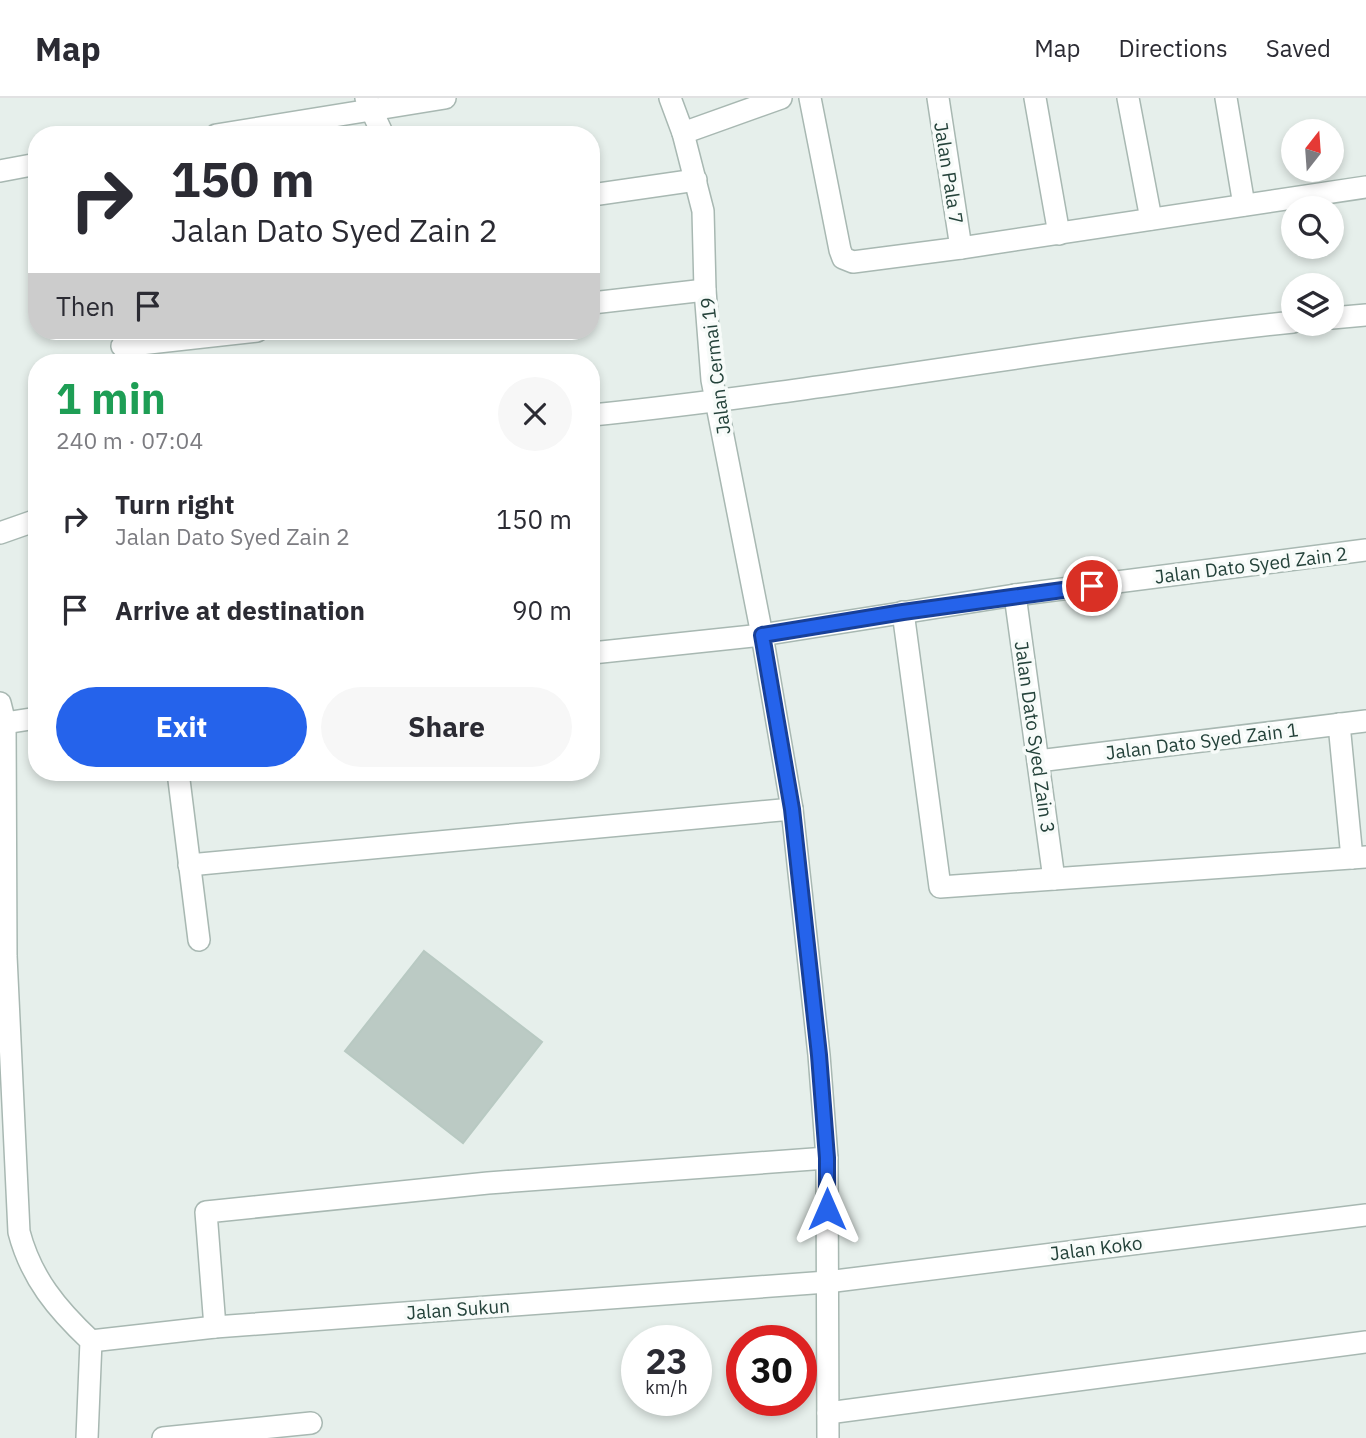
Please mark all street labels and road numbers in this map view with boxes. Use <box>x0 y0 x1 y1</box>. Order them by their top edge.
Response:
street label: Jalan Pala 7 <box>929 120 969 226</box>
street label: Jalan Cermai 19 <box>695 296 735 436</box>
street label: Jalan Dato Syed Zain 2 <box>1153 541 1349 589</box>
street label: Jalan Dato Syed Zain 3 <box>1010 639 1060 835</box>
street label: Jalan Dato Syed Zain 1 <box>1104 717 1300 765</box>
street label: Jalan Koko <box>1048 1230 1144 1266</box>
street label: Jalan Sukun <box>405 1293 511 1325</box>

